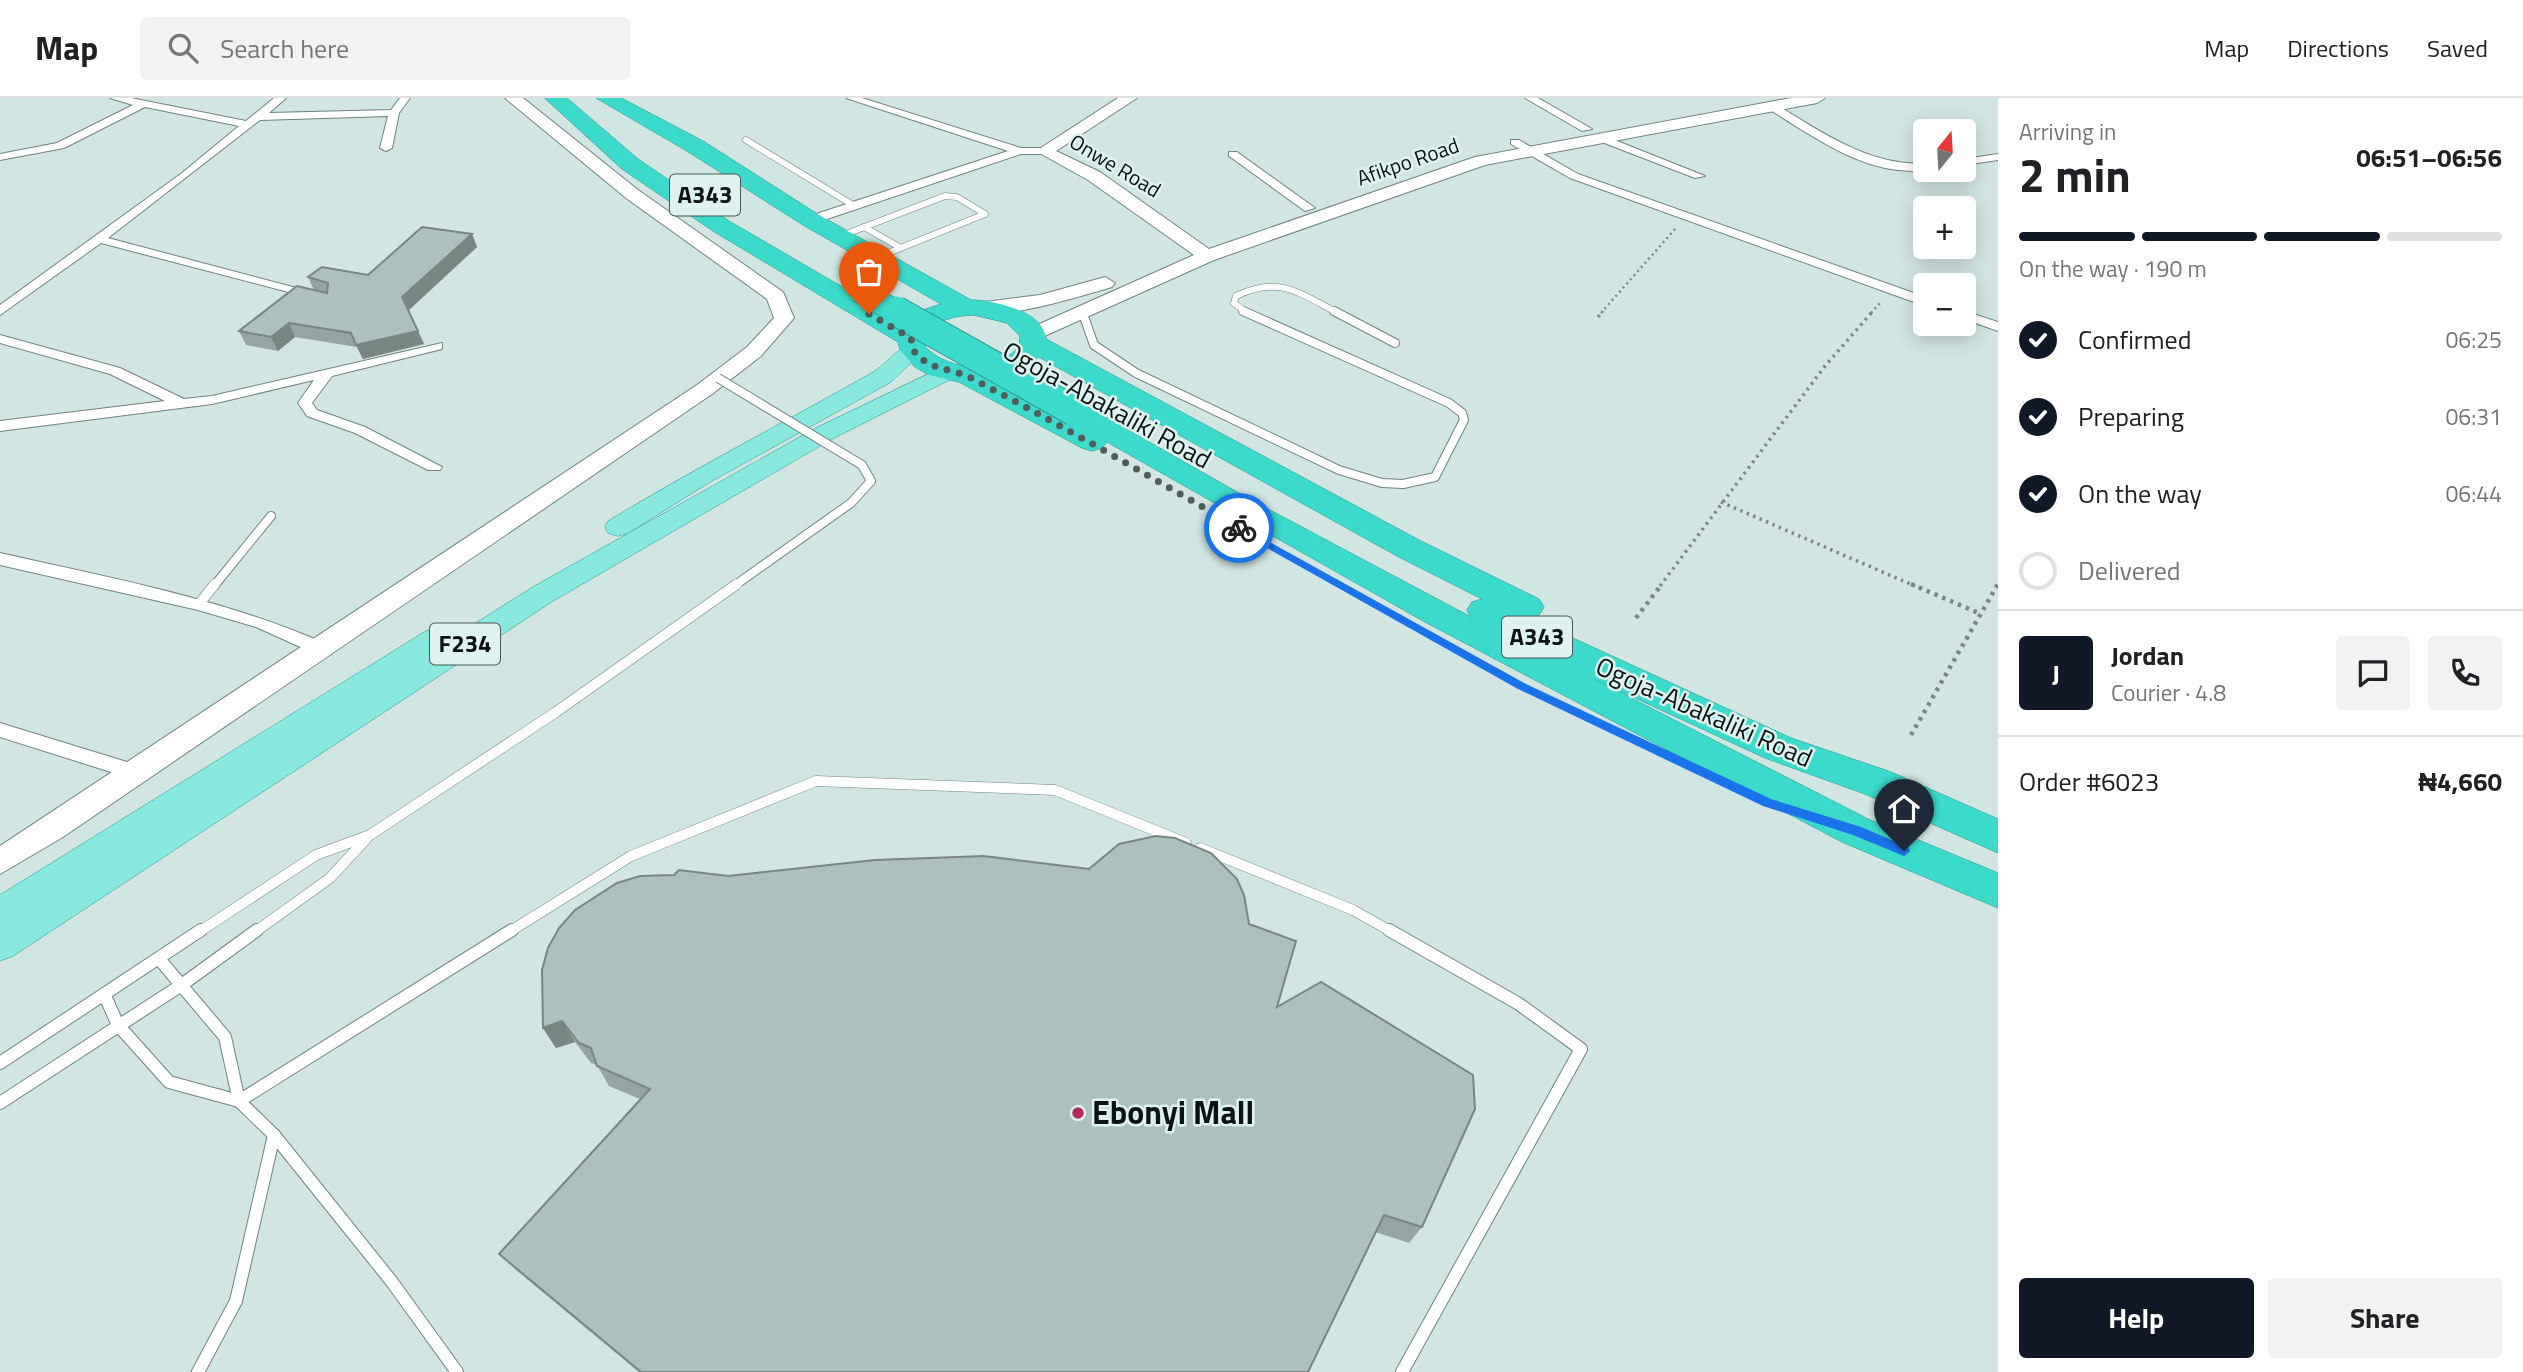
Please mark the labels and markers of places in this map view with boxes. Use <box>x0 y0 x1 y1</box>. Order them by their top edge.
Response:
pin <box>839 242 899 314</box>
pin <box>1874 779 1934 851</box>
place label: Ebonyi Mall <box>1092 1088 1254 1136</box>
marker: Ebonyi Mall <box>1070 1105 1086 1121</box>

